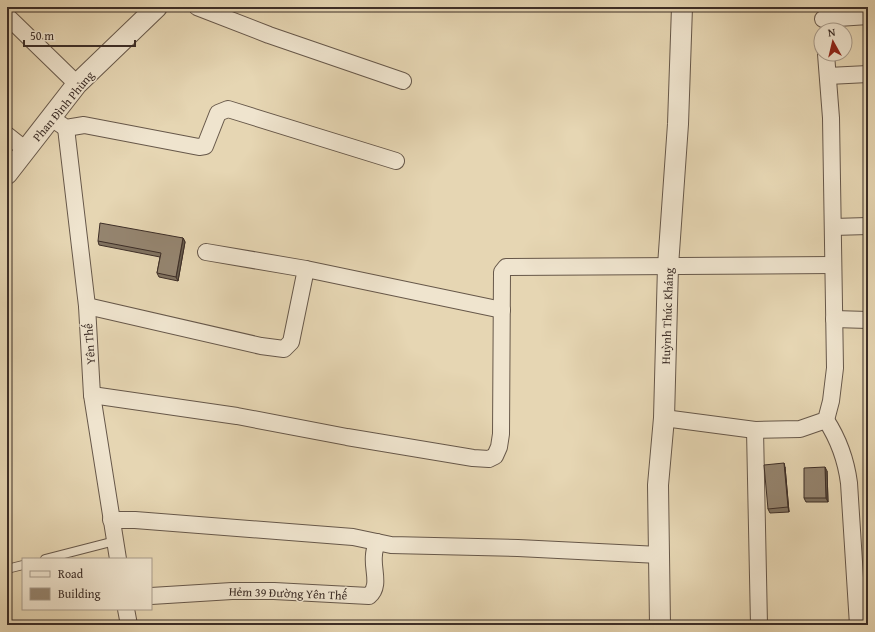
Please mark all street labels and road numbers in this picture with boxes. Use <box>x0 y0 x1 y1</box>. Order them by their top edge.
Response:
street label: Phan Đình Phùng <box>28 67 98 145</box>
street label: Huỳnh Thúc Kháng <box>657 267 677 365</box>
street label: Yên Thế <box>79 322 99 365</box>
street label: Hẻm 39 Đường Yên Thế <box>229 582 348 604</box>

